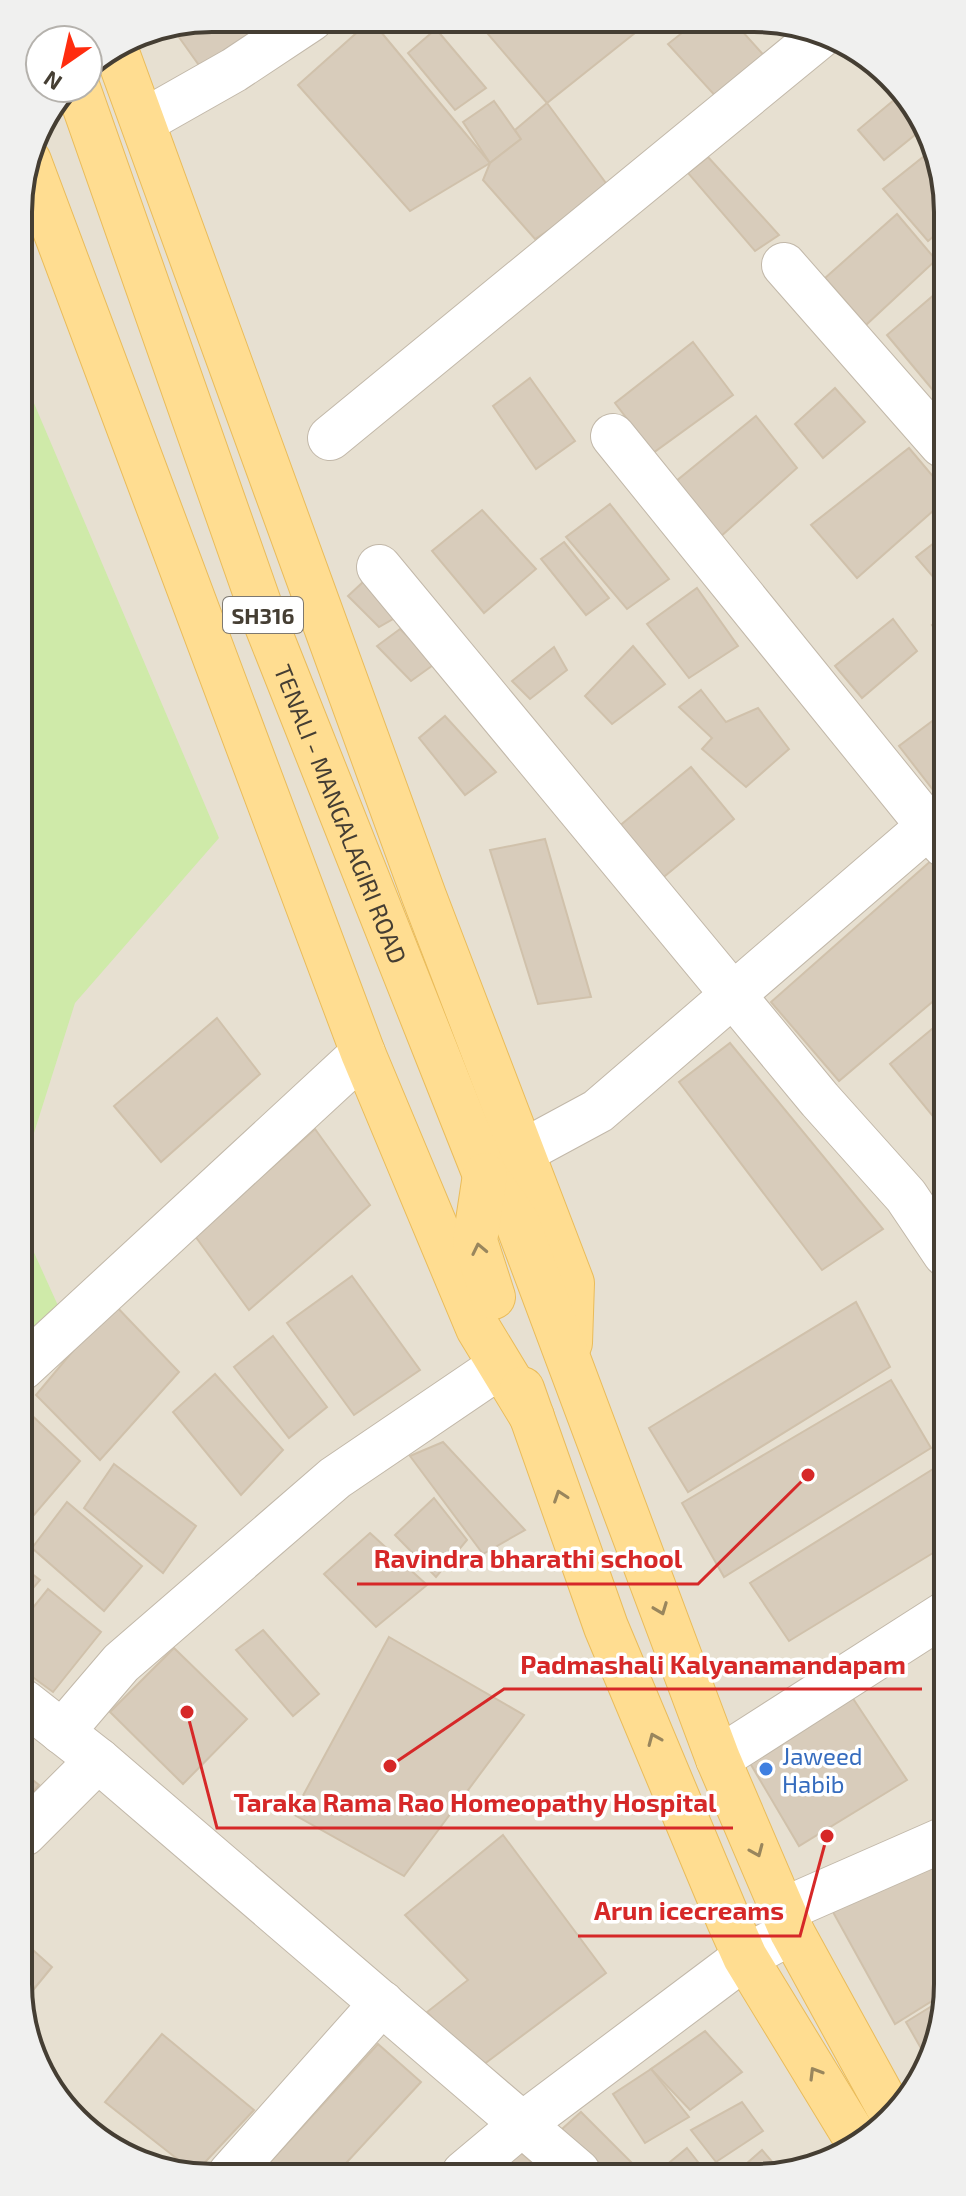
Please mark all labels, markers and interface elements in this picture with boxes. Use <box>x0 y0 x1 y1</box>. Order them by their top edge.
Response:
north arrow <box>24 24 104 104</box>
text: N <box>38 66 66 97</box>
road number: SH316 <box>223 597 303 633</box>
street label: TENALI - MANGALAGIRI ROAD <box>269 660 414 967</box>
one-way arrow <box>471 1243 488 1257</box>
one-way arrow <box>554 1490 570 1504</box>
callout: Ravindra bharathi school <box>357 1534 698 1584</box>
text: Ravindra bharathi school <box>374 1542 683 1573</box>
one-way arrow <box>651 1601 668 1615</box>
callout: Padmashali Kalyanamandapam <box>504 1639 922 1689</box>
text: Padmashali Kalyanamandapam <box>520 1648 906 1680</box>
one-way arrow <box>647 1732 663 1747</box>
place label: Jaweed Habib <box>782 1741 863 1798</box>
marker: Jaweed Habib <box>757 1760 775 1778</box>
callout: Taraka Rama Rao Homeopathy Hospital <box>217 1778 733 1828</box>
text: Taraka Rama Rao Homeopathy Hospital <box>233 1786 717 1818</box>
one-way arrow <box>748 1843 764 1857</box>
callout: Arun icecreams <box>578 1886 800 1936</box>
text: Arun icecreams <box>594 1894 784 1925</box>
one-way arrow <box>809 2067 825 2082</box>

